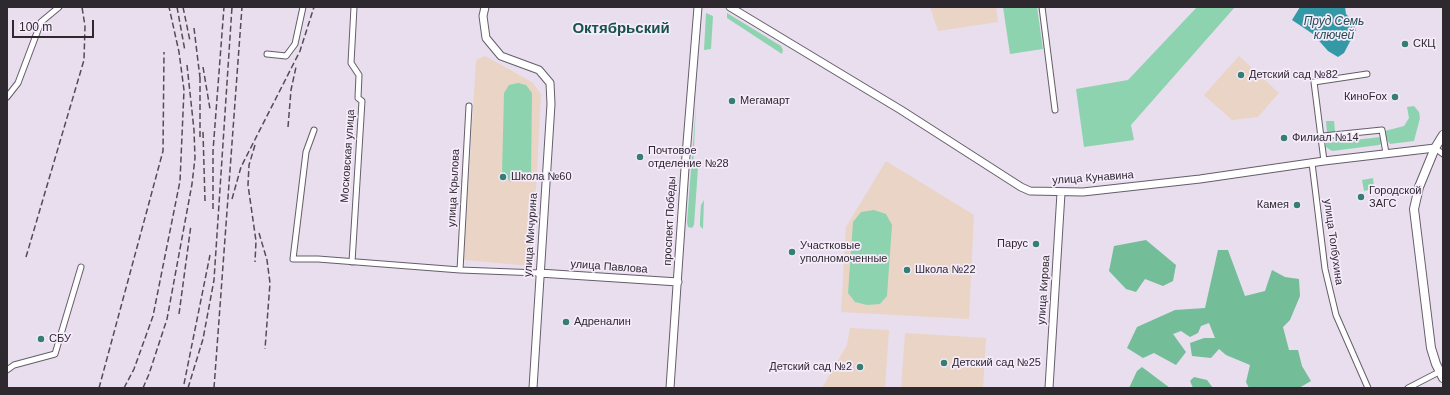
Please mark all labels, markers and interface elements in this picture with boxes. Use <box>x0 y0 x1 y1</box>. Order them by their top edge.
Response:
scale bar <box>14 12 96 38</box>
water label: Пруд Семь ключей <box>1304 15 1364 43</box>
text: 100 m <box>19 20 52 34</box>
district label: Октябрьский <box>572 20 670 38</box>
place label: СКЦ <box>1413 37 1435 51</box>
marker: СКЦ <box>1400 39 1410 49</box>
place label: Детский сад №82 <box>1249 68 1338 82</box>
marker: Детский сад №82 <box>1236 70 1246 80</box>
place label: КиноFox <box>1344 90 1387 104</box>
marker: КиноFox <box>1390 92 1400 102</box>
place label: Мегамарт <box>740 94 790 108</box>
marker: Мегамарт <box>727 96 737 106</box>
street label: Московская улица <box>338 109 358 203</box>
place label: Филиал №14 <box>1292 131 1359 145</box>
marker: Филиал №14 <box>1279 133 1289 143</box>
place label: Почтовое отделение №28 <box>648 144 729 170</box>
street label: улица Крылова <box>445 149 463 227</box>
marker: Почтовое отделение №28 <box>635 152 645 162</box>
street label: улица Кунавина <box>1052 169 1134 187</box>
place label: Школа №60 <box>511 170 572 184</box>
marker: Школа №60 <box>498 172 508 182</box>
street label: проспект Победы <box>661 176 679 266</box>
place label: Городской ЗАГС <box>1369 184 1421 210</box>
marker: Городской ЗАГС <box>1356 192 1366 202</box>
street label: улица Мичурина <box>521 193 541 277</box>
place label: Камея <box>1257 198 1289 212</box>
street label: улица Толбухина <box>1320 198 1346 286</box>
marker: Камея <box>1292 200 1302 210</box>
place label: Парус <box>997 237 1028 251</box>
place label: Участковые уполномоченные <box>800 239 887 265</box>
marker: Парус <box>1031 239 1041 249</box>
marker: Участковые уполномоченные <box>787 247 797 257</box>
street label: улица Кирова <box>1035 255 1053 325</box>
street label: улица Павлова <box>570 258 648 276</box>
place label: Школа №22 <box>915 263 976 277</box>
marker: Школа №22 <box>902 265 912 275</box>
place label: Адреналин <box>574 315 631 329</box>
marker: Адреналин <box>561 317 571 327</box>
place label: СБУ <box>49 332 71 346</box>
marker: СБУ <box>36 334 46 344</box>
place label: Детский сад №25 <box>952 356 1041 370</box>
marker: Детский сад №25 <box>939 358 949 368</box>
place label: Детский сад №2 <box>769 360 852 374</box>
marker: Детский сад №2 <box>855 362 865 372</box>

